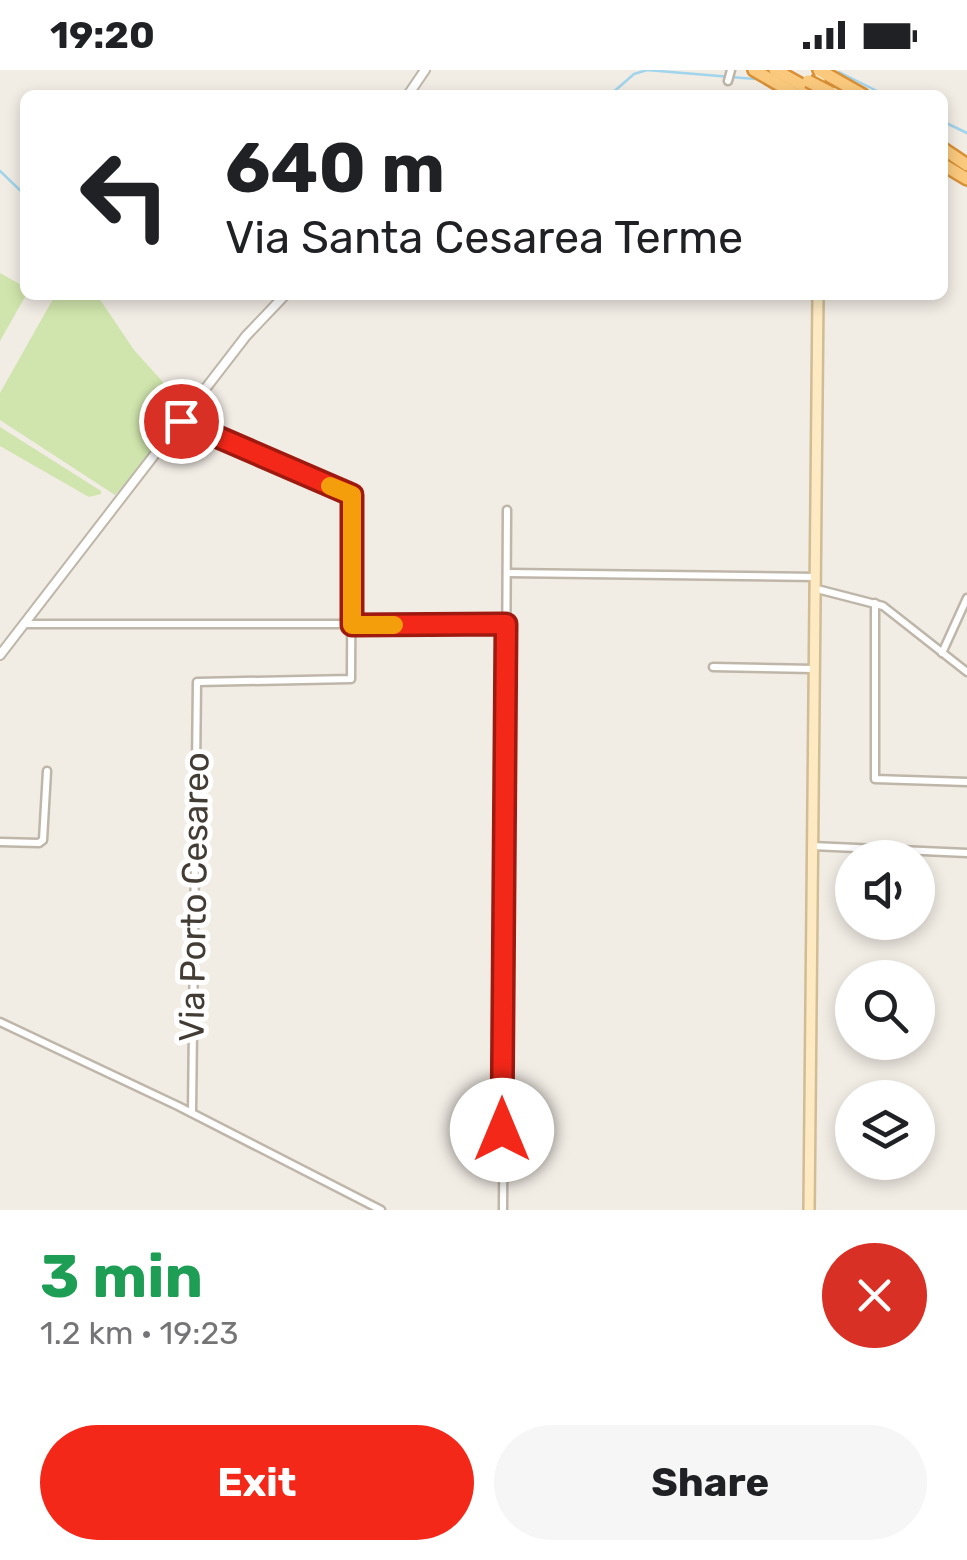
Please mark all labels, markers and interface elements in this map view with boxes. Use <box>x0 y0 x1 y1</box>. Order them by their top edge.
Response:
text: 19:20 <box>50 12 155 58</box>
text: 640 m <box>225 127 445 210</box>
icon: left <box>60 130 190 260</box>
text: Via Santa Cesarea Terme <box>225 211 743 264</box>
pin <box>139 379 224 464</box>
icon: arrive <box>154 394 209 449</box>
street label: Via Porto Cesareo <box>170 752 218 1042</box>
map controls <box>835 840 935 1180</box>
button: sound <box>835 840 935 940</box>
button: search <box>835 960 935 1060</box>
position arrow <box>450 1078 554 1182</box>
button: layers <box>835 1080 935 1180</box>
text: 3 min <box>40 1241 203 1312</box>
button: close <box>822 1243 927 1348</box>
text: 1.2 km · 19:23 <box>40 1314 238 1352</box>
button: Exit <box>40 1425 474 1540</box>
button: Share <box>494 1425 927 1540</box>

